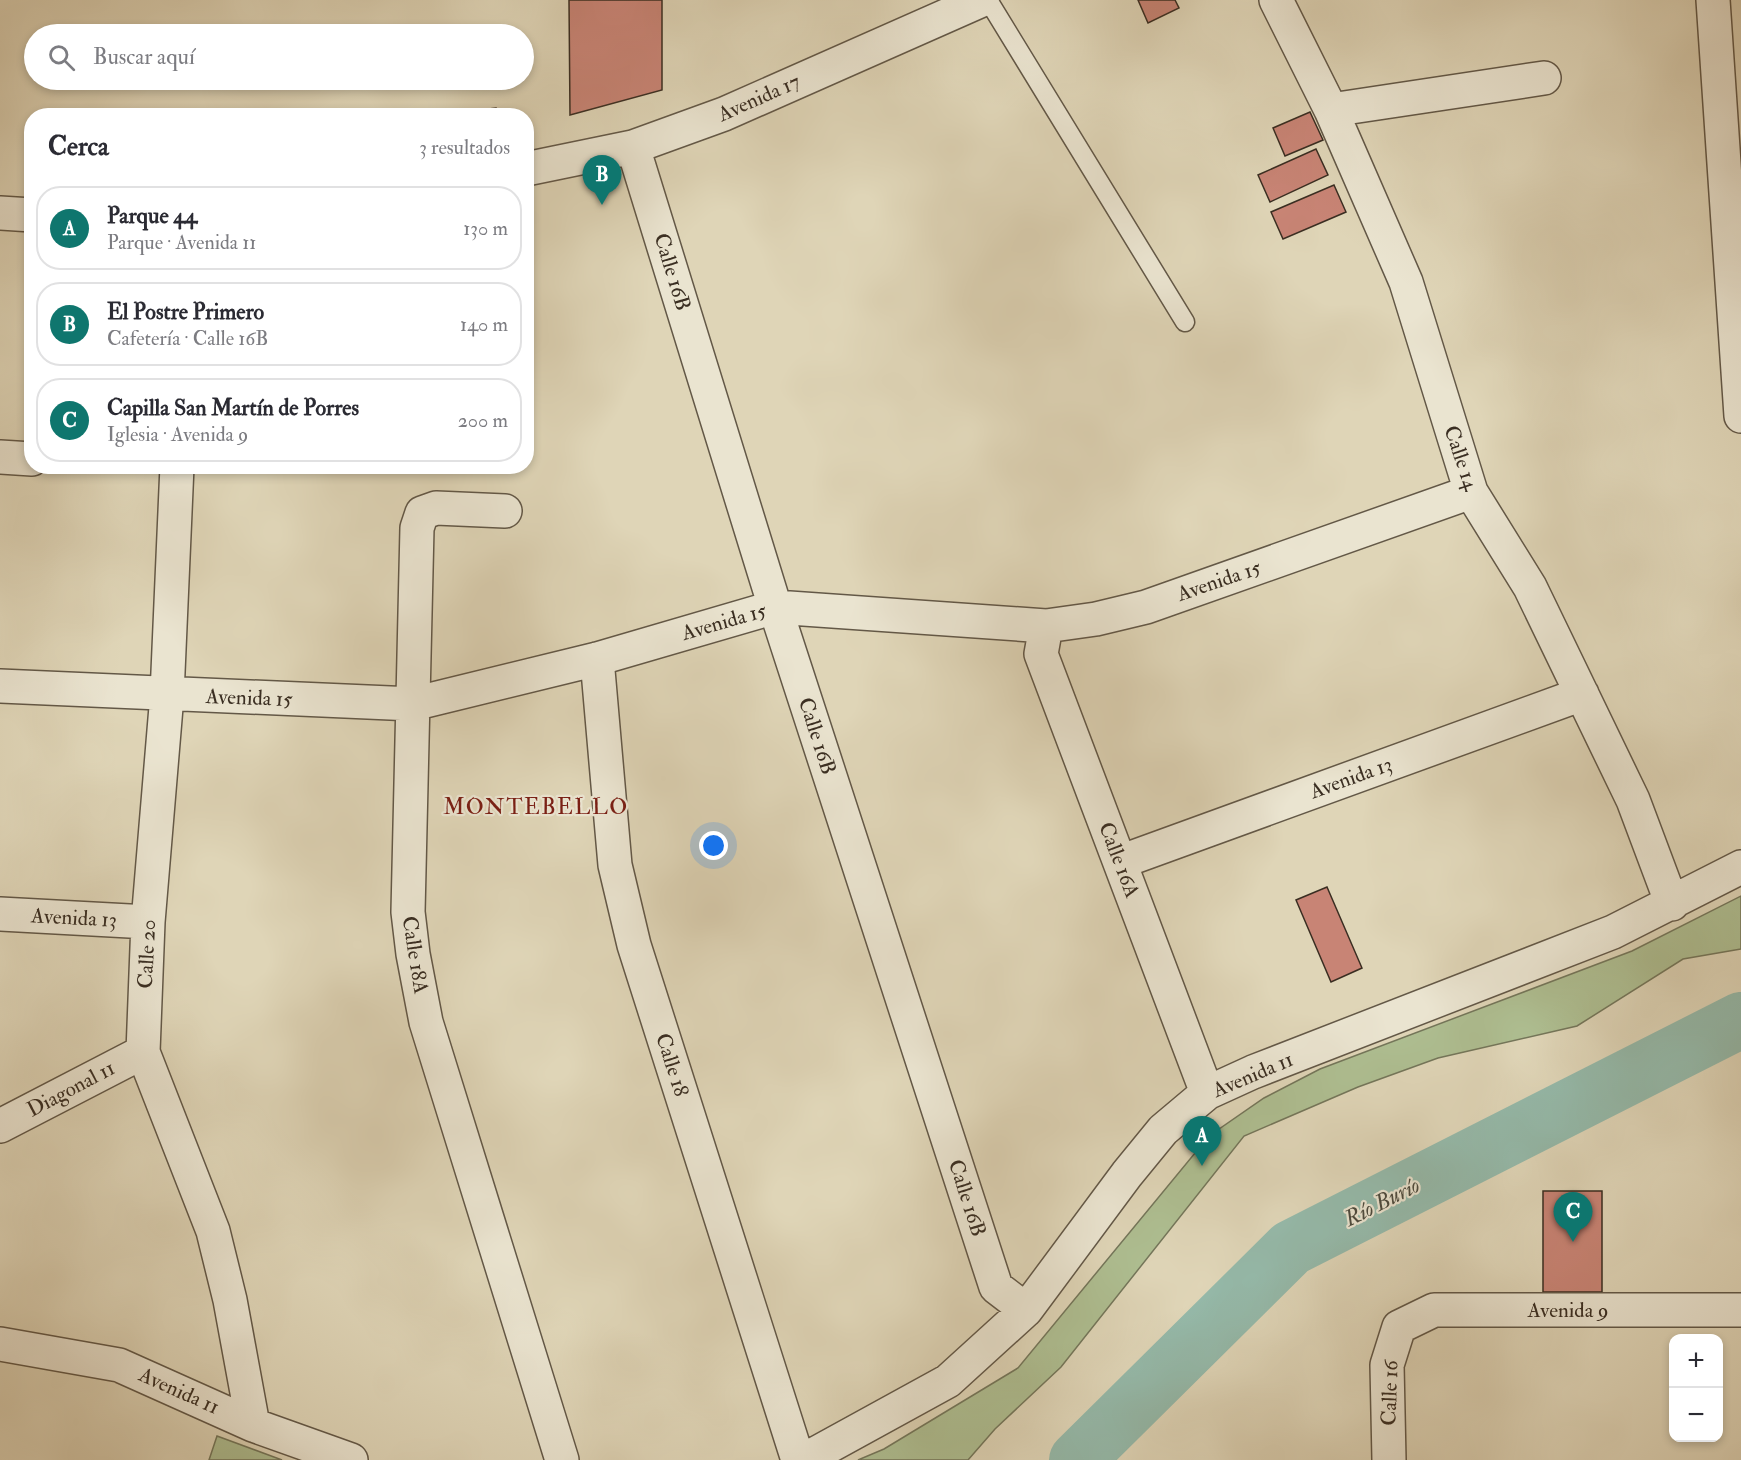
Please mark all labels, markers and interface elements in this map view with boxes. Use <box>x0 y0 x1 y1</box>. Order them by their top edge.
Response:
search box <box>24 24 534 90</box>
icon: search <box>45 41 78 74</box>
text: Buscar aquí <box>93 43 195 71</box>
street label: Avenida 17 <box>713 68 805 128</box>
text: Cerca <box>48 131 109 163</box>
text: 3 resultados <box>419 135 510 160</box>
pin: B <box>582 156 622 205</box>
text: Parque 44 <box>107 202 197 230</box>
text: A <box>63 216 76 241</box>
text: 130 m <box>463 216 508 241</box>
text: Parque · Avenida 11 <box>107 230 257 255</box>
street label: Calle 16B <box>647 230 697 314</box>
text: El Postre Primero <box>107 298 264 326</box>
text: B <box>63 312 76 337</box>
text: 140 m <box>460 312 508 337</box>
text: Cafetería · Calle 16B <box>107 326 268 351</box>
text: Capilla San Martín de Porres <box>107 394 359 422</box>
text: C <box>62 408 77 433</box>
text: 200 m <box>458 408 508 433</box>
text: Iglesia · Avenida 9 <box>107 422 248 447</box>
street label: Calle 14 <box>1437 422 1485 495</box>
street label: Avenida 15 <box>1173 554 1265 608</box>
street label: Avenida 15 <box>678 597 770 647</box>
street label: Avenida 15 <box>204 683 294 713</box>
street label: Calle 16B <box>792 694 842 778</box>
street label: Avenida 13 <box>1305 751 1396 806</box>
district label: MONTEBELLO <box>443 793 629 821</box>
street label: Calle 16A <box>1092 818 1146 902</box>
your location <box>699 831 728 860</box>
street label: Avenida 13 <box>29 902 118 934</box>
street label: Calle 18A <box>396 914 434 996</box>
street label: Calle 20 <box>132 919 162 989</box>
street label: Calle 18 <box>649 1030 695 1100</box>
street label: Avenida 11 <box>1208 1046 1297 1104</box>
street label: Diagonal 11 <box>22 1055 120 1123</box>
pin: A <box>1182 1116 1222 1166</box>
street label: Calle 16B <box>942 1156 992 1240</box>
water label: Río Burío <box>1339 1171 1425 1233</box>
pin: C <box>1554 1192 1592 1242</box>
street label: Avenida 9 <box>1527 1297 1608 1324</box>
map controls <box>1669 1334 1723 1442</box>
button: + <box>1669 1334 1723 1388</box>
street label: Calle 16 <box>1375 1358 1405 1426</box>
street label: Avenida 11 <box>134 1361 223 1421</box>
button: − <box>1669 1388 1723 1442</box>

